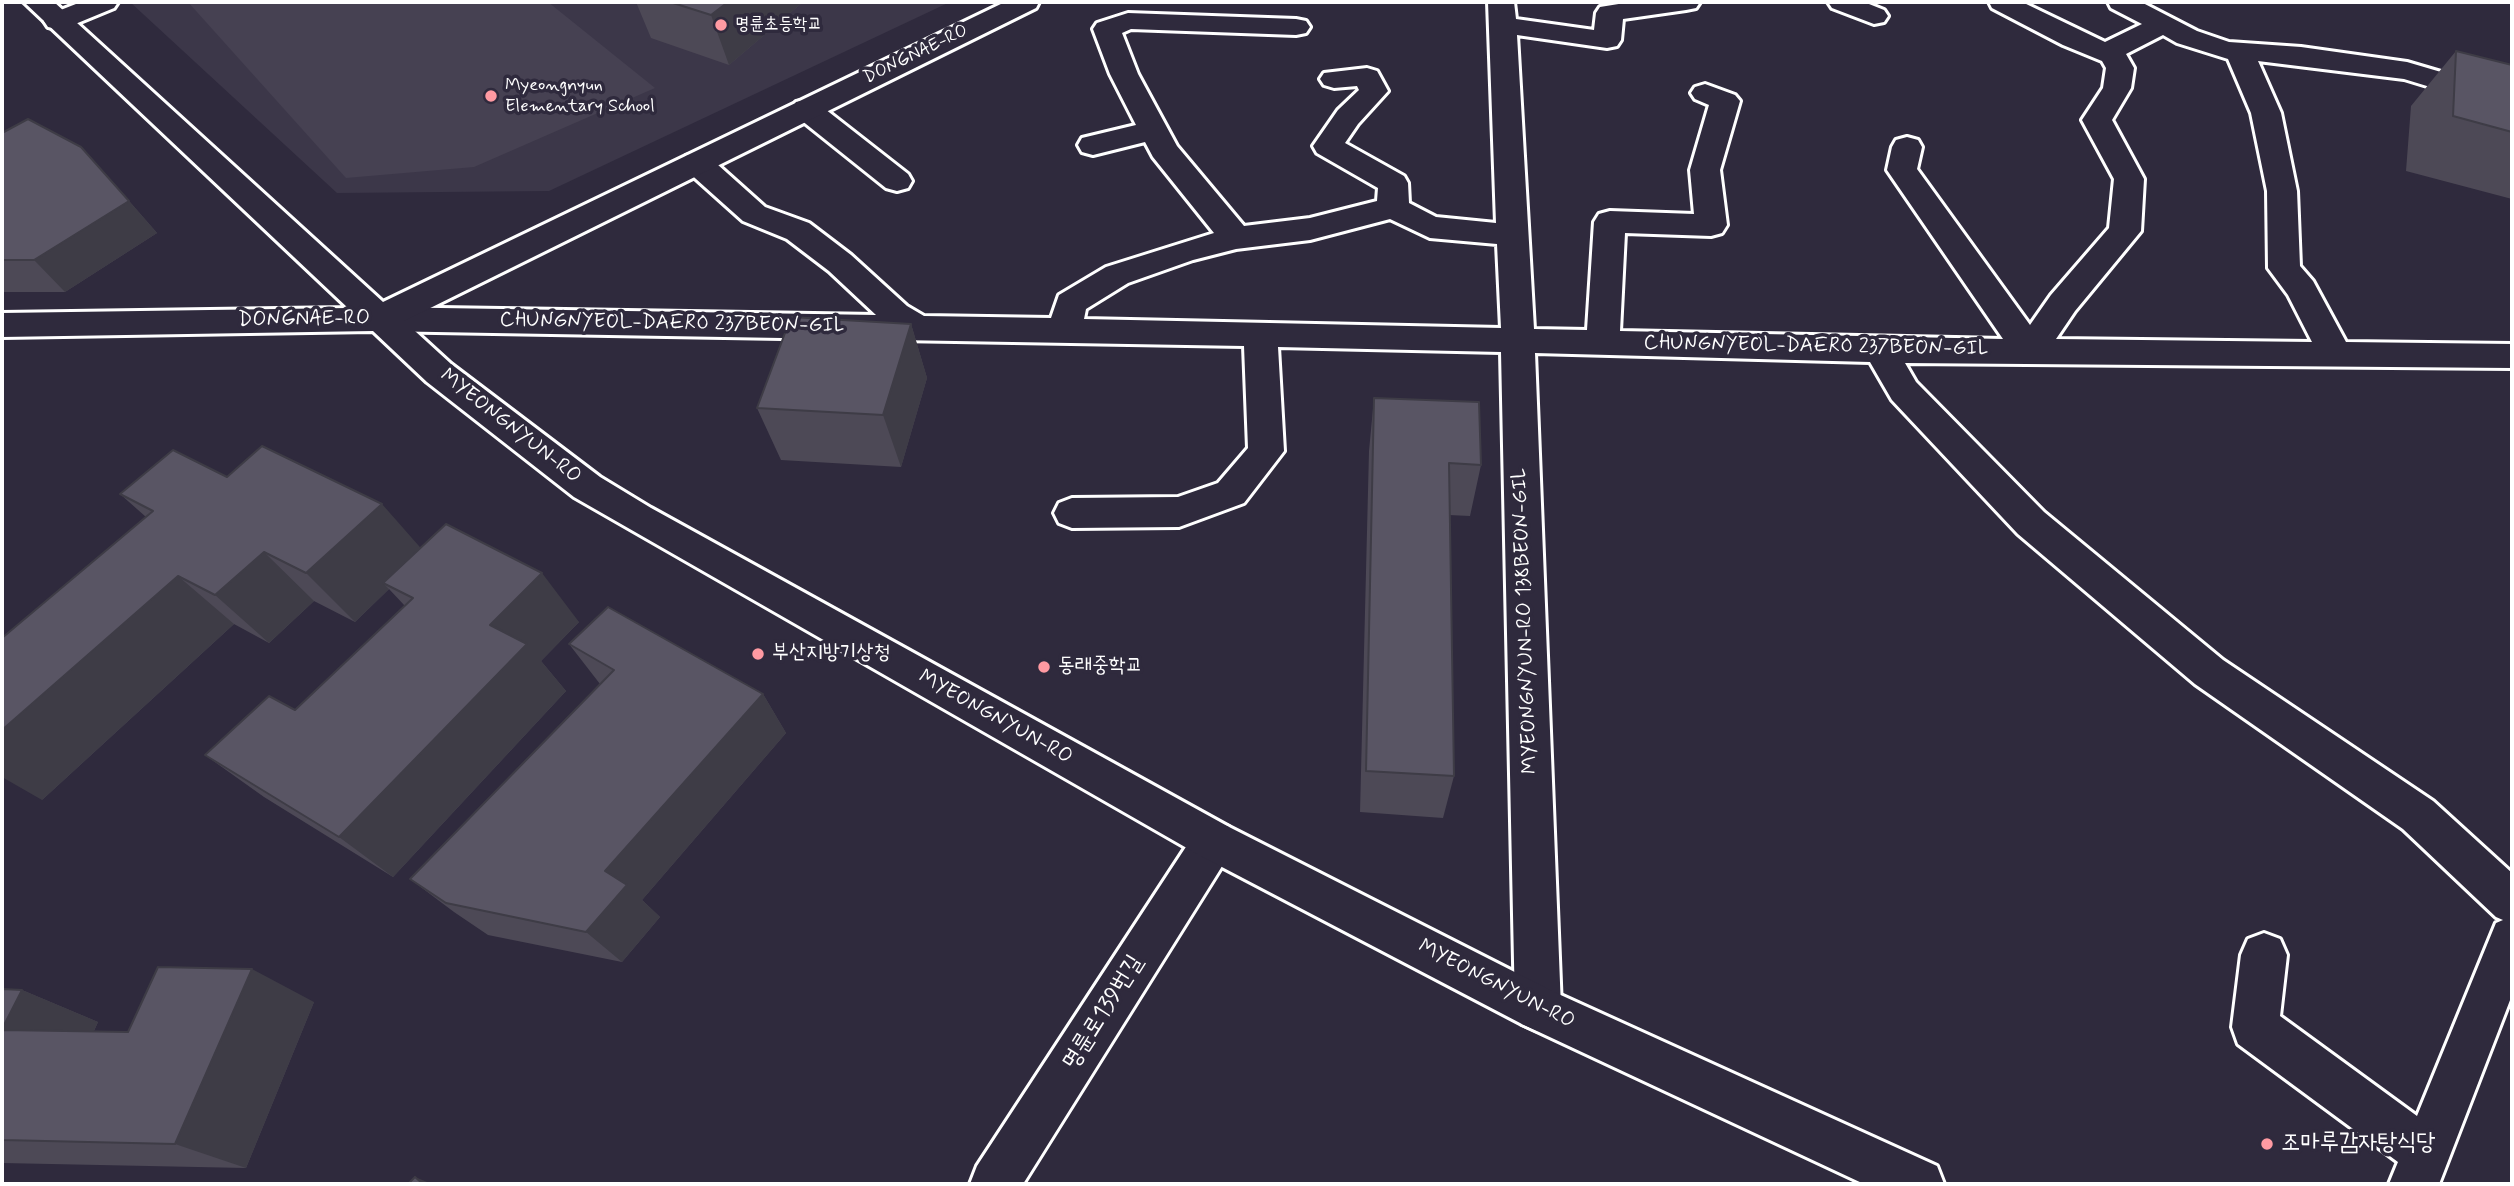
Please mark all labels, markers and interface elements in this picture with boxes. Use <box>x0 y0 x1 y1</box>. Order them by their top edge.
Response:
place label: 명륜초등학교 <box>735 14 822 36</box>
marker: 명륜초등학교 <box>713 17 729 33</box>
street label: DONGNAE-RO <box>860 20 972 90</box>
place label: Myeongnyun Elementary School <box>505 75 655 118</box>
marker: Myeongnyun Elementary School <box>483 88 499 104</box>
street label: DONGNAE-RO <box>238 306 370 334</box>
street label: CHUNGNYEOL-DAERO 237BEON-GIL <box>499 308 845 340</box>
street label: CHUNGNYEOL-DAERO 237BEON-GIL <box>1643 331 1989 363</box>
street label: MYEONGNYUN-RO <box>434 364 586 490</box>
street label: MYEONGNYUN-RO 138BEON-GIL <box>1508 467 1544 775</box>
place label: 부산지방기상청 <box>772 641 890 667</box>
marker: 부산지방기상청 <box>750 646 766 662</box>
place label: 동래중학교 <box>1058 654 1142 680</box>
marker: 동래중학교 <box>1036 659 1052 675</box>
street label: MYEONGNYUN-RO <box>914 665 1076 771</box>
street label: MYEONGNYUN-RO <box>1413 935 1579 1035</box>
street label: 명륜로139번길 <box>1057 950 1151 1076</box>
place label: 조마루감자탕식당 <box>2281 1130 2435 1158</box>
marker: 조마루감자탕식당 <box>2259 1136 2275 1152</box>

